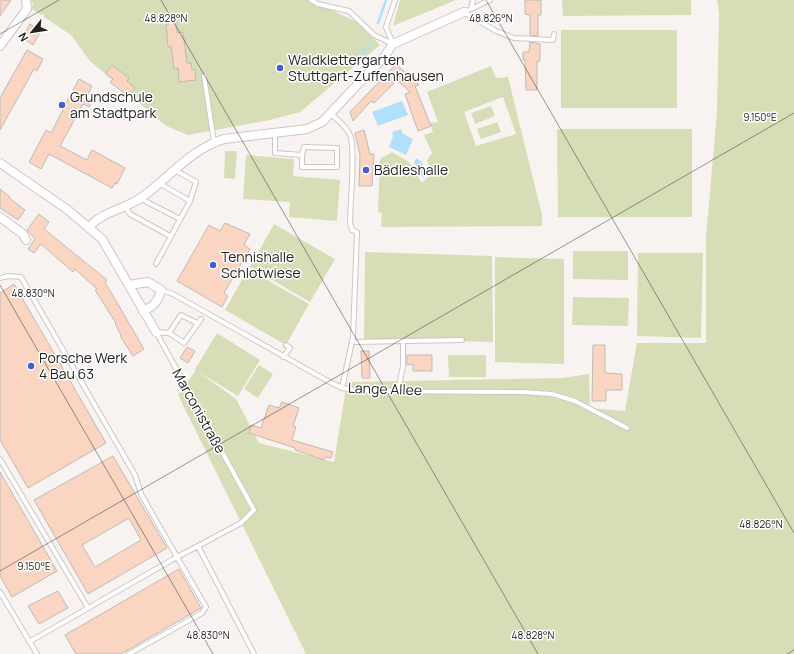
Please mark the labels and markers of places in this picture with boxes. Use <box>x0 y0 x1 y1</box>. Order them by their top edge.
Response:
place label: Waldklettergarten Stuttgart-Zuffenhausen <box>288 50 444 85</box>
marker: Waldklettergarten Stuttgart-Zuffenhausen <box>275 63 285 73</box>
place label: Grundschule am Stadtpark <box>70 87 157 122</box>
marker: Grundschule am Stadtpark <box>57 100 67 110</box>
place label: Bädleshalle <box>374 160 448 179</box>
marker: Bädleshalle <box>361 165 371 175</box>
place label: Tennishalle Schlotwiese <box>221 247 301 282</box>
marker: Tennishalle Schlotwiese <box>208 260 218 270</box>
place label: Porsche Werk 4 Bau 63 <box>39 348 128 383</box>
marker: Porsche Werk 4 Bau 63 <box>26 361 36 371</box>

